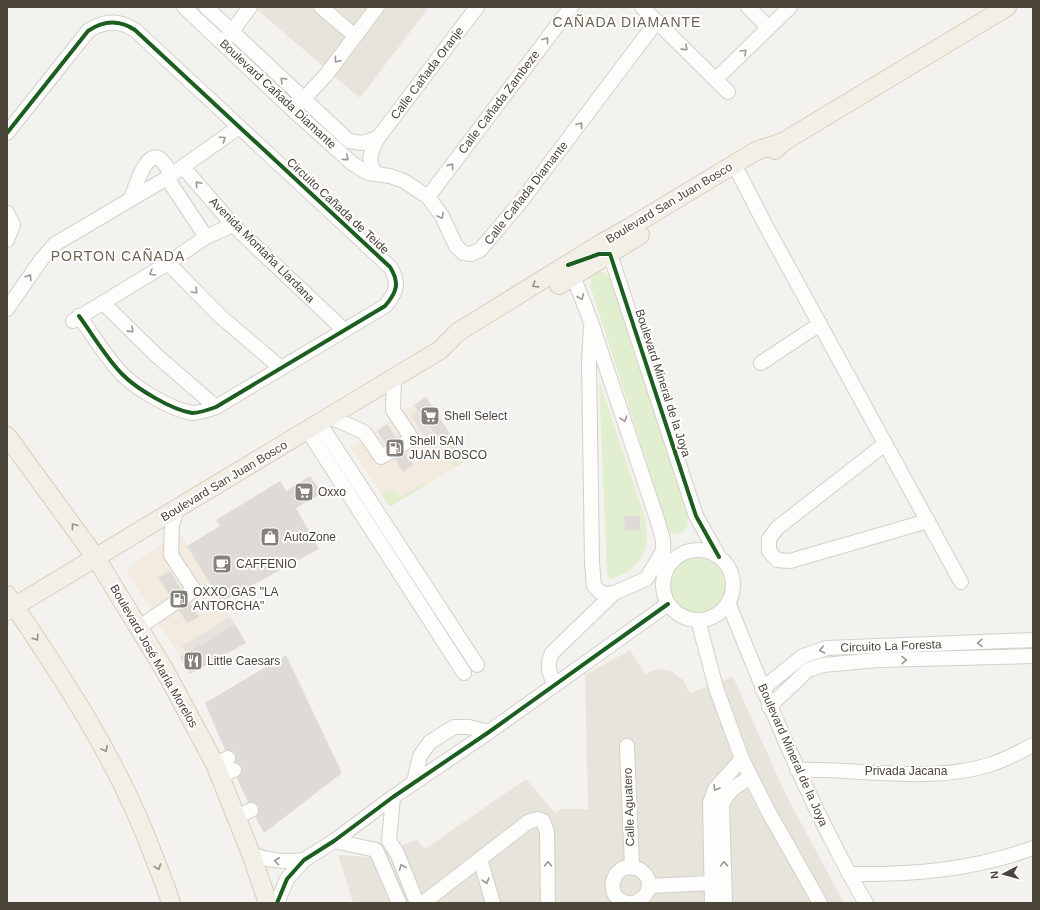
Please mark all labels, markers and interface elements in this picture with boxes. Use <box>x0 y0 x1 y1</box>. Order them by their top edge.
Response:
district label: CAÑADA DIAMANTE <box>553 14 701 30</box>
street label: Calle Cañada Oranje <box>388 24 467 122</box>
street label: Boulevard Cañada Diamante <box>217 36 339 152</box>
one-way arrow <box>541 37 548 44</box>
one-way arrow <box>680 44 688 51</box>
street label: Calle Cañada Zambeze <box>455 47 543 157</box>
one-way arrow <box>739 49 746 56</box>
one-way arrow <box>334 56 341 63</box>
one-way arrow <box>280 77 288 85</box>
one-way arrow <box>575 122 582 129</box>
one-way arrow <box>218 137 225 144</box>
street label: Calle Cañada Diamante <box>481 138 571 248</box>
one-way arrow <box>341 153 348 160</box>
street label: Circuito Cañada de Teide <box>284 155 392 257</box>
street label: Boulevard San Juan Bosco <box>603 160 735 246</box>
one-way arrow <box>446 163 454 170</box>
one-way arrow <box>195 181 202 189</box>
street label: Avenida Montaña Llardana <box>206 194 318 306</box>
one-way arrow <box>437 212 444 219</box>
district label: PORTON CAÑADA <box>51 248 185 264</box>
one-way arrow <box>149 268 156 275</box>
one-way arrow <box>24 274 32 281</box>
one-way arrow <box>532 280 539 288</box>
one-way arrow <box>190 286 198 294</box>
one-way arrow <box>577 293 585 300</box>
street label: Boulevard Mineral de la Joya <box>632 307 694 459</box>
one-way arrow <box>126 325 134 333</box>
supermarket icon: Shell Select <box>419 405 441 427</box>
place label: Shell Select <box>444 409 508 423</box>
one-way arrow <box>619 416 628 423</box>
place label: Shell SAN JUAN BOSCO <box>409 434 487 462</box>
fuel station icon: Shell SAN JUAN BOSCO <box>384 437 406 459</box>
street label: Boulevard San Juan Bosco <box>158 438 290 524</box>
supermarket icon: Oxxo <box>293 481 315 503</box>
place label: Oxxo <box>318 485 346 499</box>
one-way arrow <box>71 523 78 530</box>
shop icon: AutoZone <box>259 526 281 548</box>
place label: AutoZone <box>284 530 336 544</box>
cafe icon: CAFFENIO <box>211 553 233 575</box>
place label: CAFFENIO <box>236 557 297 571</box>
street label: Boulevard José María Morelos <box>107 582 201 730</box>
place label: OXXO GAS "LA ANTORCHA" <box>193 585 279 613</box>
fuel station icon: OXXO GAS "LA ANTORCHA" <box>168 588 190 610</box>
one-way arrow <box>32 634 39 641</box>
street label: Circuito La Foresta <box>840 637 942 655</box>
one-way arrow <box>977 639 983 647</box>
one-way arrow <box>819 645 826 653</box>
restaurant icon: Little Caesars <box>182 650 204 672</box>
place label: Little Caesars <box>207 654 280 668</box>
one-way arrow <box>901 655 907 664</box>
street label: Boulevard Mineral de la Joya <box>755 681 831 829</box>
one-way arrow <box>101 744 108 752</box>
street label: Privada Jacana <box>865 764 948 778</box>
street label: Calle Aguatero <box>621 767 637 847</box>
one-way arrow <box>714 784 721 791</box>
north arrow <box>984 854 1024 894</box>
one-way arrow <box>274 857 280 866</box>
one-way arrow <box>544 861 552 867</box>
one-way arrow <box>719 861 728 867</box>
one-way arrow <box>399 863 407 870</box>
one-way arrow <box>154 864 162 871</box>
text: N <box>988 870 1000 880</box>
one-way arrow <box>481 877 490 884</box>

